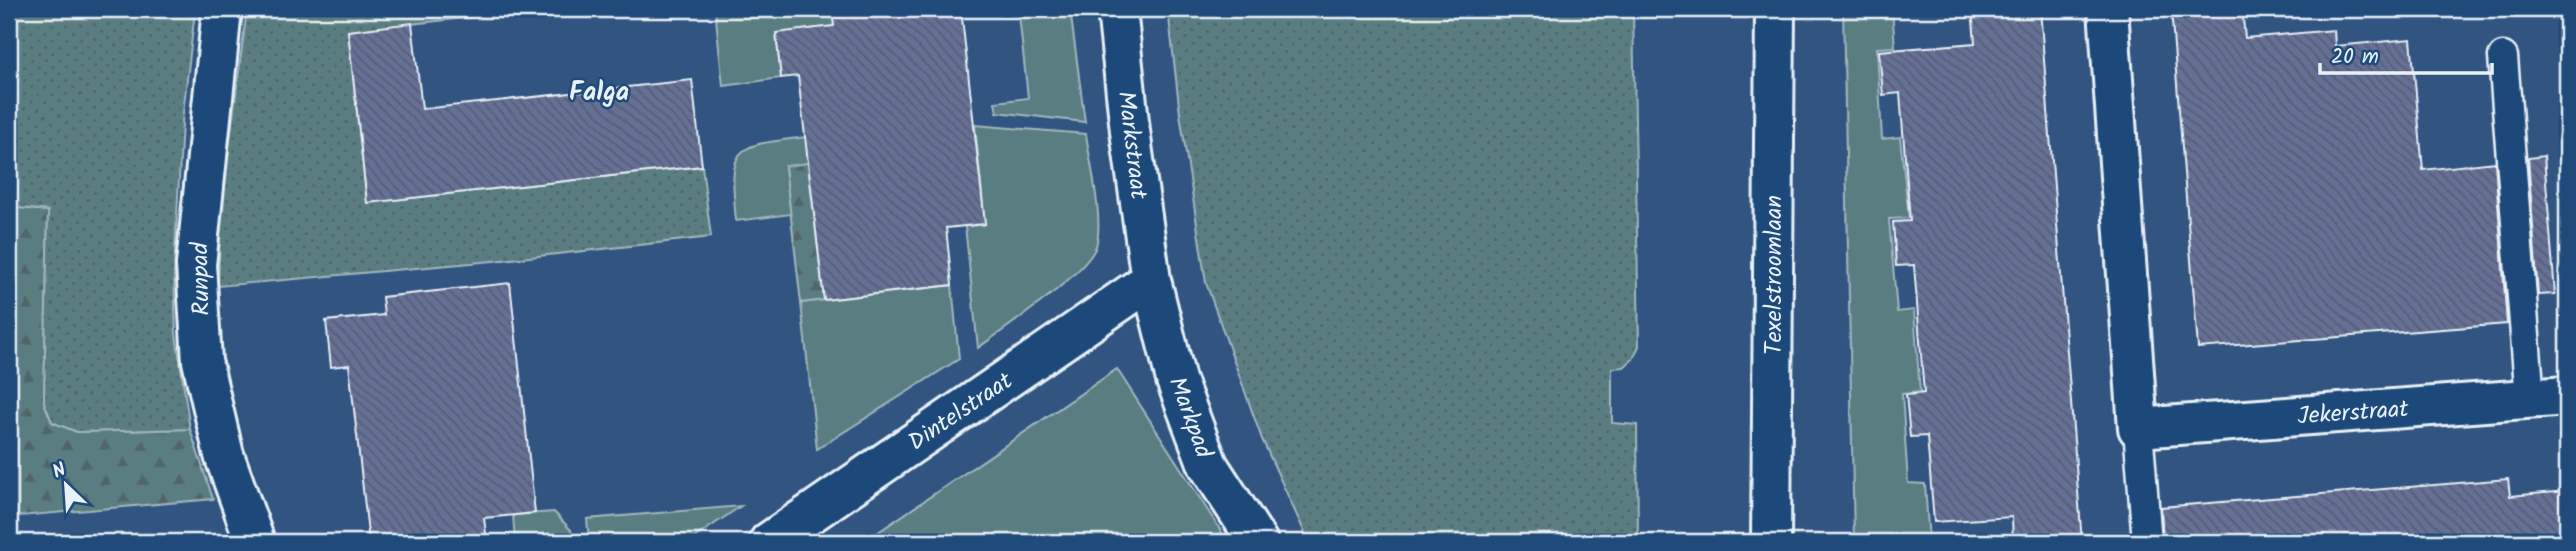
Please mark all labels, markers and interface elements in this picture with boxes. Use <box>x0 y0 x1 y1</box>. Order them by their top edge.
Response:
scale bar <box>2320 32 2492 76</box>
text: 20 m <box>2331 41 2379 74</box>
district label: Falga <box>569 72 629 114</box>
street label: Markstraat <box>1106 89 1158 202</box>
street label: Texelstroomlaan <box>1755 195 1794 355</box>
street label: Runpad <box>181 241 222 316</box>
street label: Dintelstraat <box>901 362 1022 462</box>
street label: Markpad <box>1157 371 1223 465</box>
street label: Jekerstraat <box>2296 390 2411 437</box>
north arrow <box>32 449 102 520</box>
text: N <box>48 455 71 488</box>

